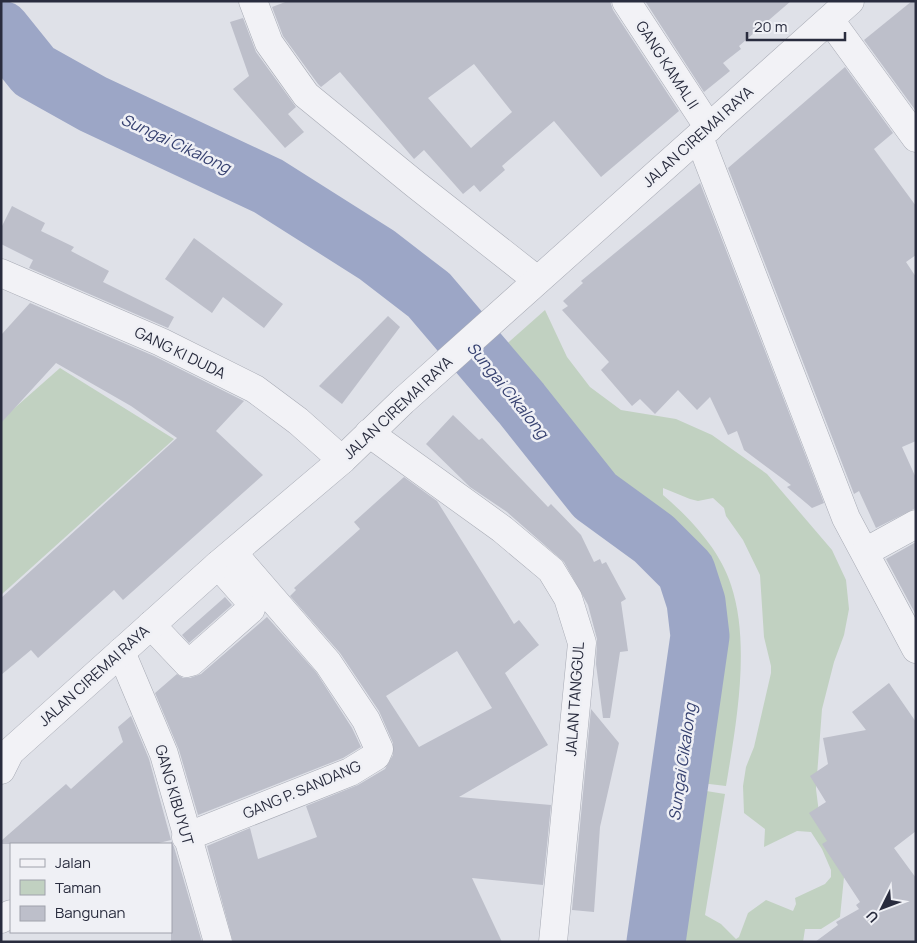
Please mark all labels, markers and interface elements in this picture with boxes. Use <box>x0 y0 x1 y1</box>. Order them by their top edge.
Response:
scale bar <box>747 10 844 42</box>
text: 20 m <box>754 16 787 37</box>
street label: GANG KAMAL II <box>631 17 704 113</box>
street label: JALAN CIREMAI RAYA <box>638 81 758 192</box>
water label: Sungai Cikalong <box>118 108 236 179</box>
street label: GANG KI DUDA <box>131 321 230 384</box>
water label: Sungai Cikalong <box>462 337 555 444</box>
street label: JALAN CIREMAI RAYA <box>338 351 457 464</box>
street label: JALAN CIREMAI RAYA <box>34 620 154 731</box>
street label: JALAN TANGGUL <box>560 641 589 757</box>
water label: Sungai Cikalong <box>663 700 701 822</box>
street label: GANG KIBUYUT <box>150 742 199 848</box>
street label: GANG P. SANDANG <box>240 755 364 824</box>
legend <box>10 843 172 933</box>
text: Jalan <box>55 852 91 873</box>
text: Taman <box>55 877 101 898</box>
north arrow <box>857 883 907 933</box>
text: Bangunan <box>55 902 125 923</box>
text: U <box>862 907 882 927</box>

